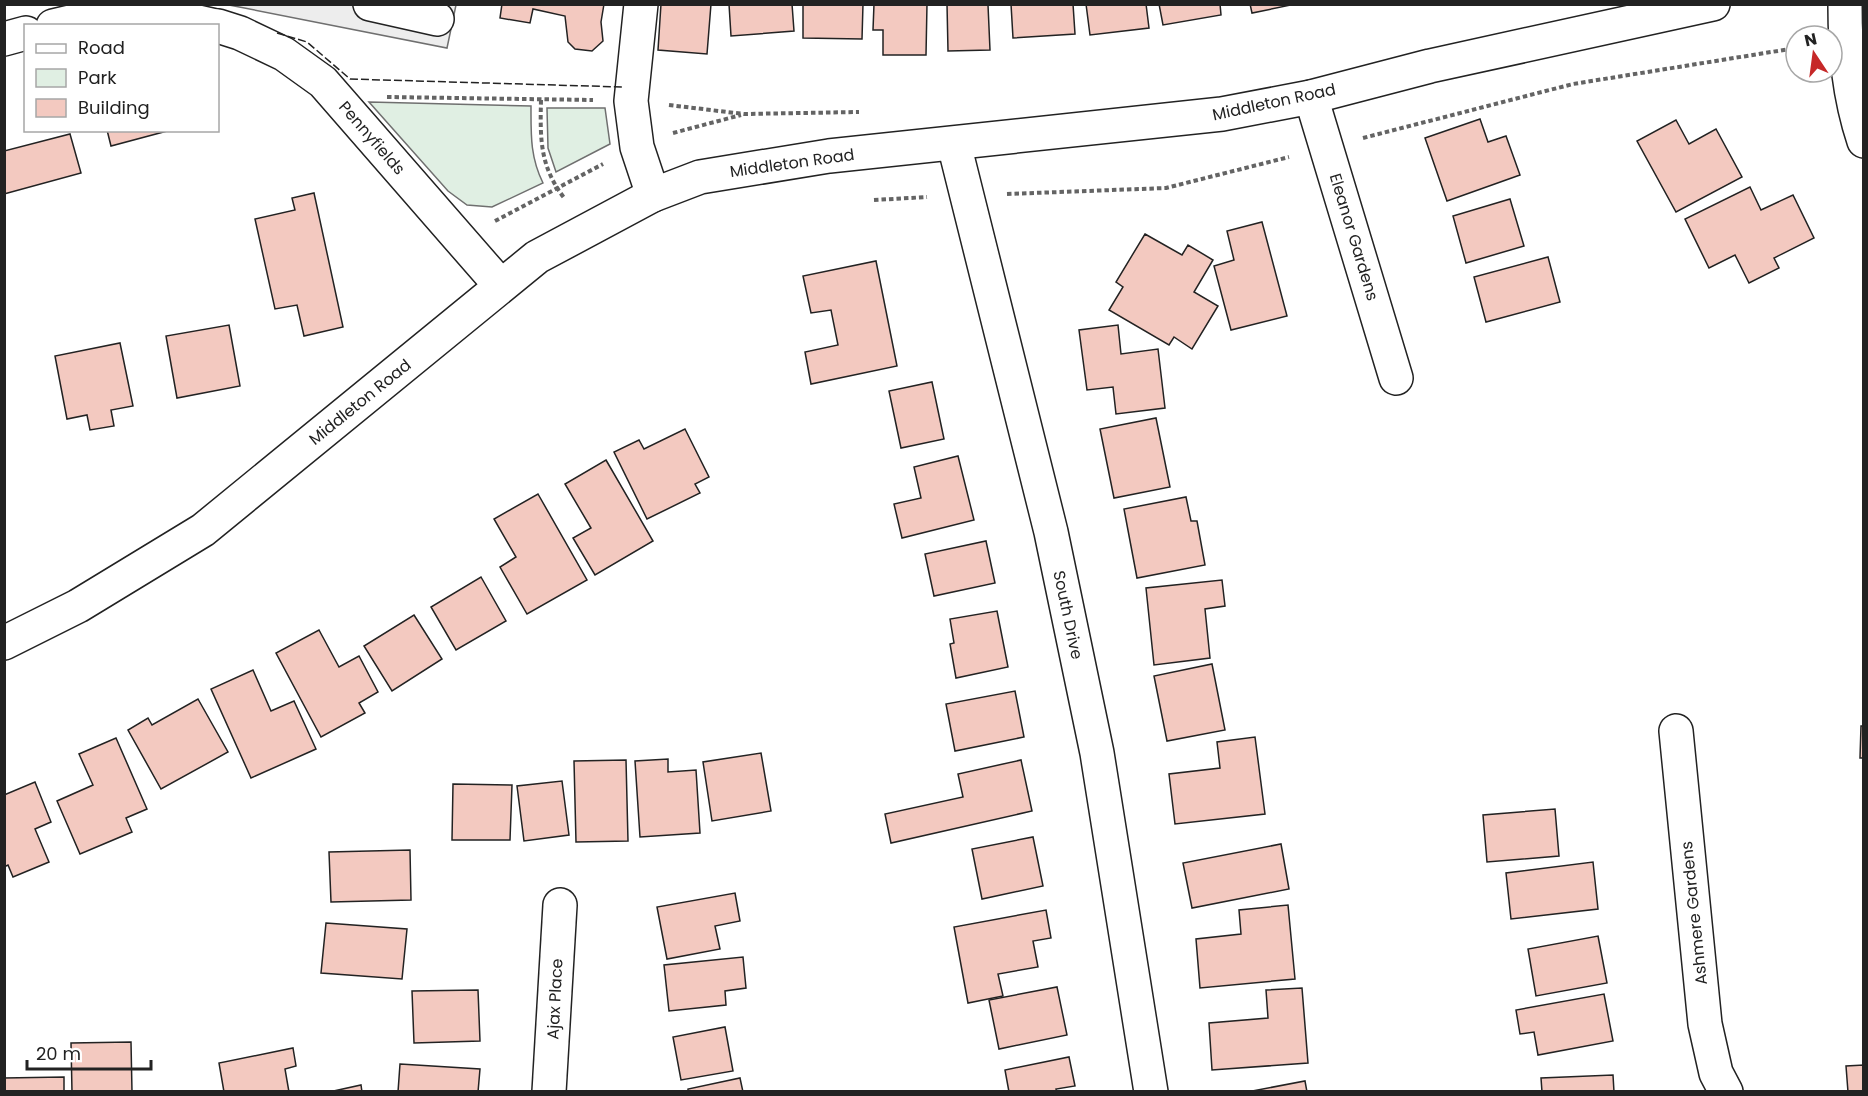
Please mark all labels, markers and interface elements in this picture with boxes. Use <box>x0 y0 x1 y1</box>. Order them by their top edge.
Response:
legend <box>24 24 219 132</box>
north arrow <box>1784 24 1844 84</box>
text: N <box>1802 27 1819 52</box>
text: Road <box>78 35 125 60</box>
text: Park <box>78 65 117 90</box>
street label: Middleton Road <box>1210 78 1338 126</box>
text: Building <box>78 95 150 120</box>
street label: Pennyfields <box>334 96 410 180</box>
street label: Middleton Road <box>728 143 856 183</box>
street label: Eleanor Gardens <box>1324 170 1384 304</box>
street label: Middleton Road <box>304 354 416 450</box>
street label: South Drive <box>1047 568 1089 662</box>
street label: Ashmere Gardens <box>1675 840 1713 986</box>
street label: Ajax Place <box>541 958 569 1040</box>
scale bar <box>27 1033 152 1071</box>
text: 20 m <box>36 1041 81 1066</box>

